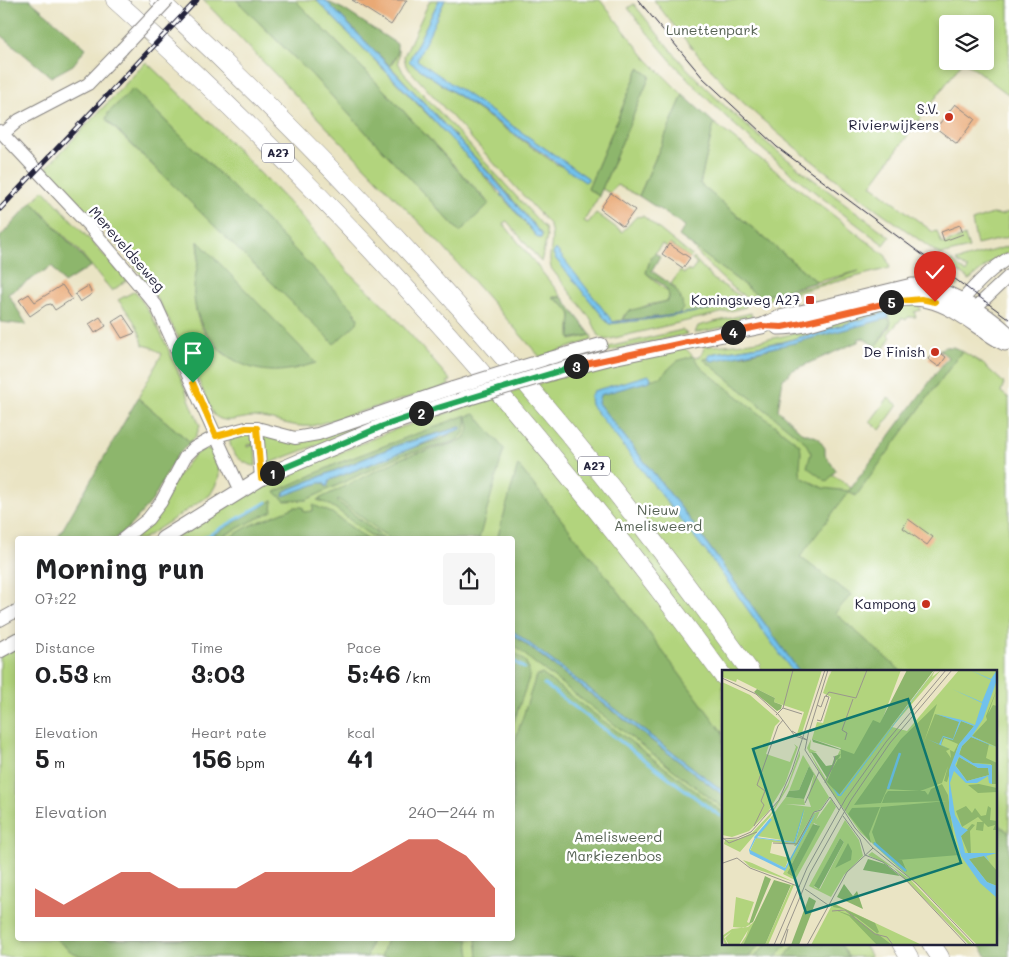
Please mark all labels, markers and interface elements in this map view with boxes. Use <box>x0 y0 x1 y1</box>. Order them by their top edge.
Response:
map controls <box>939 15 994 70</box>
button: layers <box>939 15 994 70</box>
park label: Lunettenpark <box>666 20 758 39</box>
place label: S.V. Rivierwijkers <box>849 99 939 134</box>
marker: S.V. Rivierwijkers <box>943 111 955 123</box>
road number: A27 <box>262 144 294 162</box>
street label: Mereveldseweg <box>85 202 170 295</box>
pin <box>914 251 956 302</box>
icon: check <box>921 258 949 286</box>
place label: Koningsweg A27 <box>691 290 800 309</box>
pin: 5 <box>878 290 904 314</box>
text: 5 <box>887 293 896 312</box>
marker: Koningsweg A27 <box>804 294 816 306</box>
pin: 4 <box>720 320 746 344</box>
text: 4 <box>729 323 738 342</box>
pin <box>172 332 214 383</box>
icon: arrive <box>179 339 207 367</box>
place label: De Finish <box>863 342 925 361</box>
marker: De Finish <box>929 346 941 358</box>
pin: 3 <box>564 354 588 378</box>
text: 3 <box>572 357 581 376</box>
pin: 2 <box>408 400 434 426</box>
text: 2 <box>418 404 425 423</box>
road number: A27 <box>578 456 610 476</box>
pin: 1 <box>260 460 284 486</box>
text: 1 <box>269 464 276 483</box>
park label: Nieuw Amelisweerd <box>614 500 702 535</box>
text: Morning run <box>35 550 204 586</box>
button: share <box>443 553 495 605</box>
text: 07:22 <box>35 587 77 608</box>
place label: Kampong <box>855 594 916 613</box>
marker: Kampong <box>920 598 932 610</box>
text: Distance <box>35 638 95 657</box>
text: Time <box>191 638 223 657</box>
text: Pace <box>347 638 381 657</box>
text: 0.53 <box>35 657 88 689</box>
text: 3:03 <box>191 657 245 689</box>
text: 5:46 <box>347 657 401 689</box>
text: km <box>88 668 111 687</box>
text: /km <box>401 668 431 687</box>
inset map <box>722 670 996 944</box>
text: Elevation <box>35 723 98 742</box>
text: Heart rate <box>191 723 267 742</box>
text: kcal <box>347 723 375 742</box>
text: 5 <box>35 742 50 774</box>
text: 156 <box>191 742 232 774</box>
text: 41 <box>347 742 374 774</box>
text: m <box>50 753 65 772</box>
text: bpm <box>232 753 265 772</box>
text: Elevation <box>35 801 107 822</box>
text: 240–244 m <box>408 801 495 822</box>
park label: Amelisweerd <box>574 827 662 846</box>
park label: Markiezenbos <box>566 846 662 865</box>

